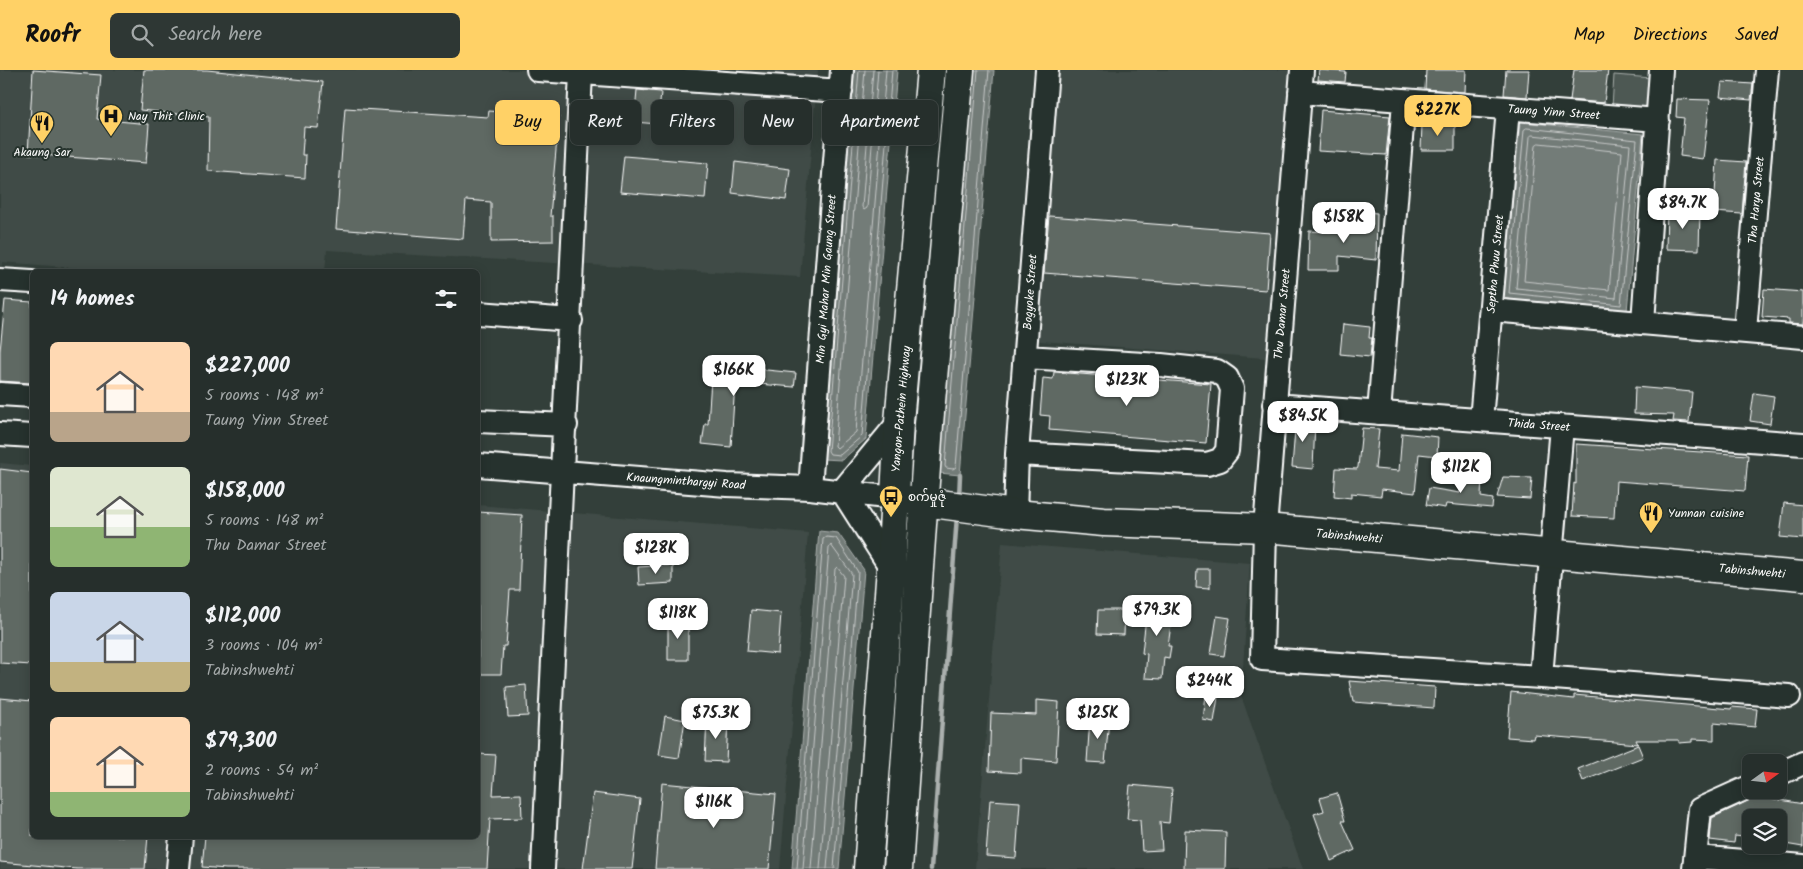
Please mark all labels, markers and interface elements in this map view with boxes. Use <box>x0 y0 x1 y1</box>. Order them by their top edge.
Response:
search box <box>110 13 460 58</box>
text: Roofr <box>25 16 80 55</box>
text: Search here <box>168 20 262 50</box>
icon: search <box>128 21 156 49</box>
text: Map <box>1573 21 1605 50</box>
text: Directions <box>1633 21 1707 50</box>
text: Saved <box>1735 21 1778 50</box>
pin: $227K <box>1403 94 1473 137</box>
text: $227K <box>1415 98 1461 123</box>
chip: Buy <box>495 100 560 145</box>
chip: Rent <box>570 100 641 145</box>
chip: Filters <box>651 100 734 145</box>
chip: New <box>744 100 812 145</box>
chip: Apartment <box>822 100 938 145</box>
street label: Taung Yinn Street <box>1507 100 1601 125</box>
hospital icon: Nay Thit Clinic <box>98 103 124 137</box>
place label: Nay Thit Clinic <box>128 107 205 126</box>
restaurant icon: Akaung Sar <box>29 110 55 144</box>
place label: Akaung Sar <box>13 143 72 162</box>
street label: Tha Harya Street <box>1743 155 1770 244</box>
pin: $84.7K <box>1642 188 1724 230</box>
text: $84.7K <box>1659 191 1707 216</box>
street label: Min Gyi Mahar Min Gaung Street <box>811 193 842 364</box>
pin: $158K <box>1309 202 1379 244</box>
text: $158K <box>1323 205 1365 230</box>
street label: Septha Phuu Street <box>1482 214 1509 314</box>
street label: Bogyoke Street <box>1018 253 1043 331</box>
street label: Thu Damar Street <box>1269 267 1296 360</box>
text: 14 homes <box>50 283 135 316</box>
icon: filters <box>432 285 460 313</box>
street label: Yangon-Pathein Highway <box>886 345 917 473</box>
text: $227,000 <box>205 350 290 383</box>
pin: $166K <box>699 354 769 397</box>
text: $166K <box>713 358 755 383</box>
icon: home <box>90 362 150 422</box>
pin: $123K <box>1092 364 1162 407</box>
text: $123K <box>1106 368 1148 393</box>
text: 5 rooms · 148 m² <box>205 383 324 408</box>
pin: $84.5K <box>1262 400 1344 443</box>
text: $84.5K <box>1278 404 1328 429</box>
text: Taung Yinn Street <box>205 408 328 433</box>
street label: Thida Street <box>1507 414 1571 437</box>
pin: $112K <box>1426 452 1496 494</box>
text: $112K <box>1442 455 1480 480</box>
street label: Knaungminthargyi Road <box>626 468 747 495</box>
text: $158,000 <box>205 475 285 508</box>
bus stop icon: စက်မှုဇုံ <box>878 484 904 518</box>
icon: home <box>90 487 150 547</box>
place label: စက်မှုဇုံ <box>908 488 946 507</box>
restaurant icon: Yunnan cuisine <box>1638 500 1664 534</box>
place label: Yunnan cuisine <box>1668 504 1745 523</box>
text: 5 rooms · 148 m² <box>205 508 324 533</box>
street label: Tabinshwehti <box>1315 524 1384 549</box>
pin: $128K <box>621 532 691 575</box>
text: Thu Damar Street <box>205 533 327 558</box>
text: $128K <box>635 536 677 561</box>
street label: Tabinshwehti <box>1718 559 1787 584</box>
pin: $79.3K <box>1116 594 1198 637</box>
pin: $118K <box>643 598 713 640</box>
text: $79.3K <box>1133 598 1181 623</box>
text: $112,000 <box>205 600 280 633</box>
text: $118K <box>659 601 697 626</box>
icon: home <box>90 612 150 672</box>
text: 3 rooms · 104 m² <box>205 633 322 658</box>
text: Tabinshwehti <box>205 658 294 683</box>
pin: $244K <box>1175 666 1245 708</box>
text: $244K <box>1187 669 1233 694</box>
pin: $75.3K <box>675 698 757 740</box>
pin: $125K <box>1063 698 1133 740</box>
text: $75.3K <box>692 701 740 726</box>
text: $125K <box>1077 701 1119 726</box>
text: $79,300 <box>205 725 277 758</box>
icon: home <box>90 737 150 797</box>
north arrow <box>1742 754 1788 799</box>
map controls <box>1742 754 1787 854</box>
text: 2 rooms · 54 m² <box>205 758 318 783</box>
text: Tabinshwehti <box>205 783 294 808</box>
pin: $116K <box>679 786 749 829</box>
text: $116K <box>695 790 733 815</box>
button: layers <box>1742 809 1787 854</box>

